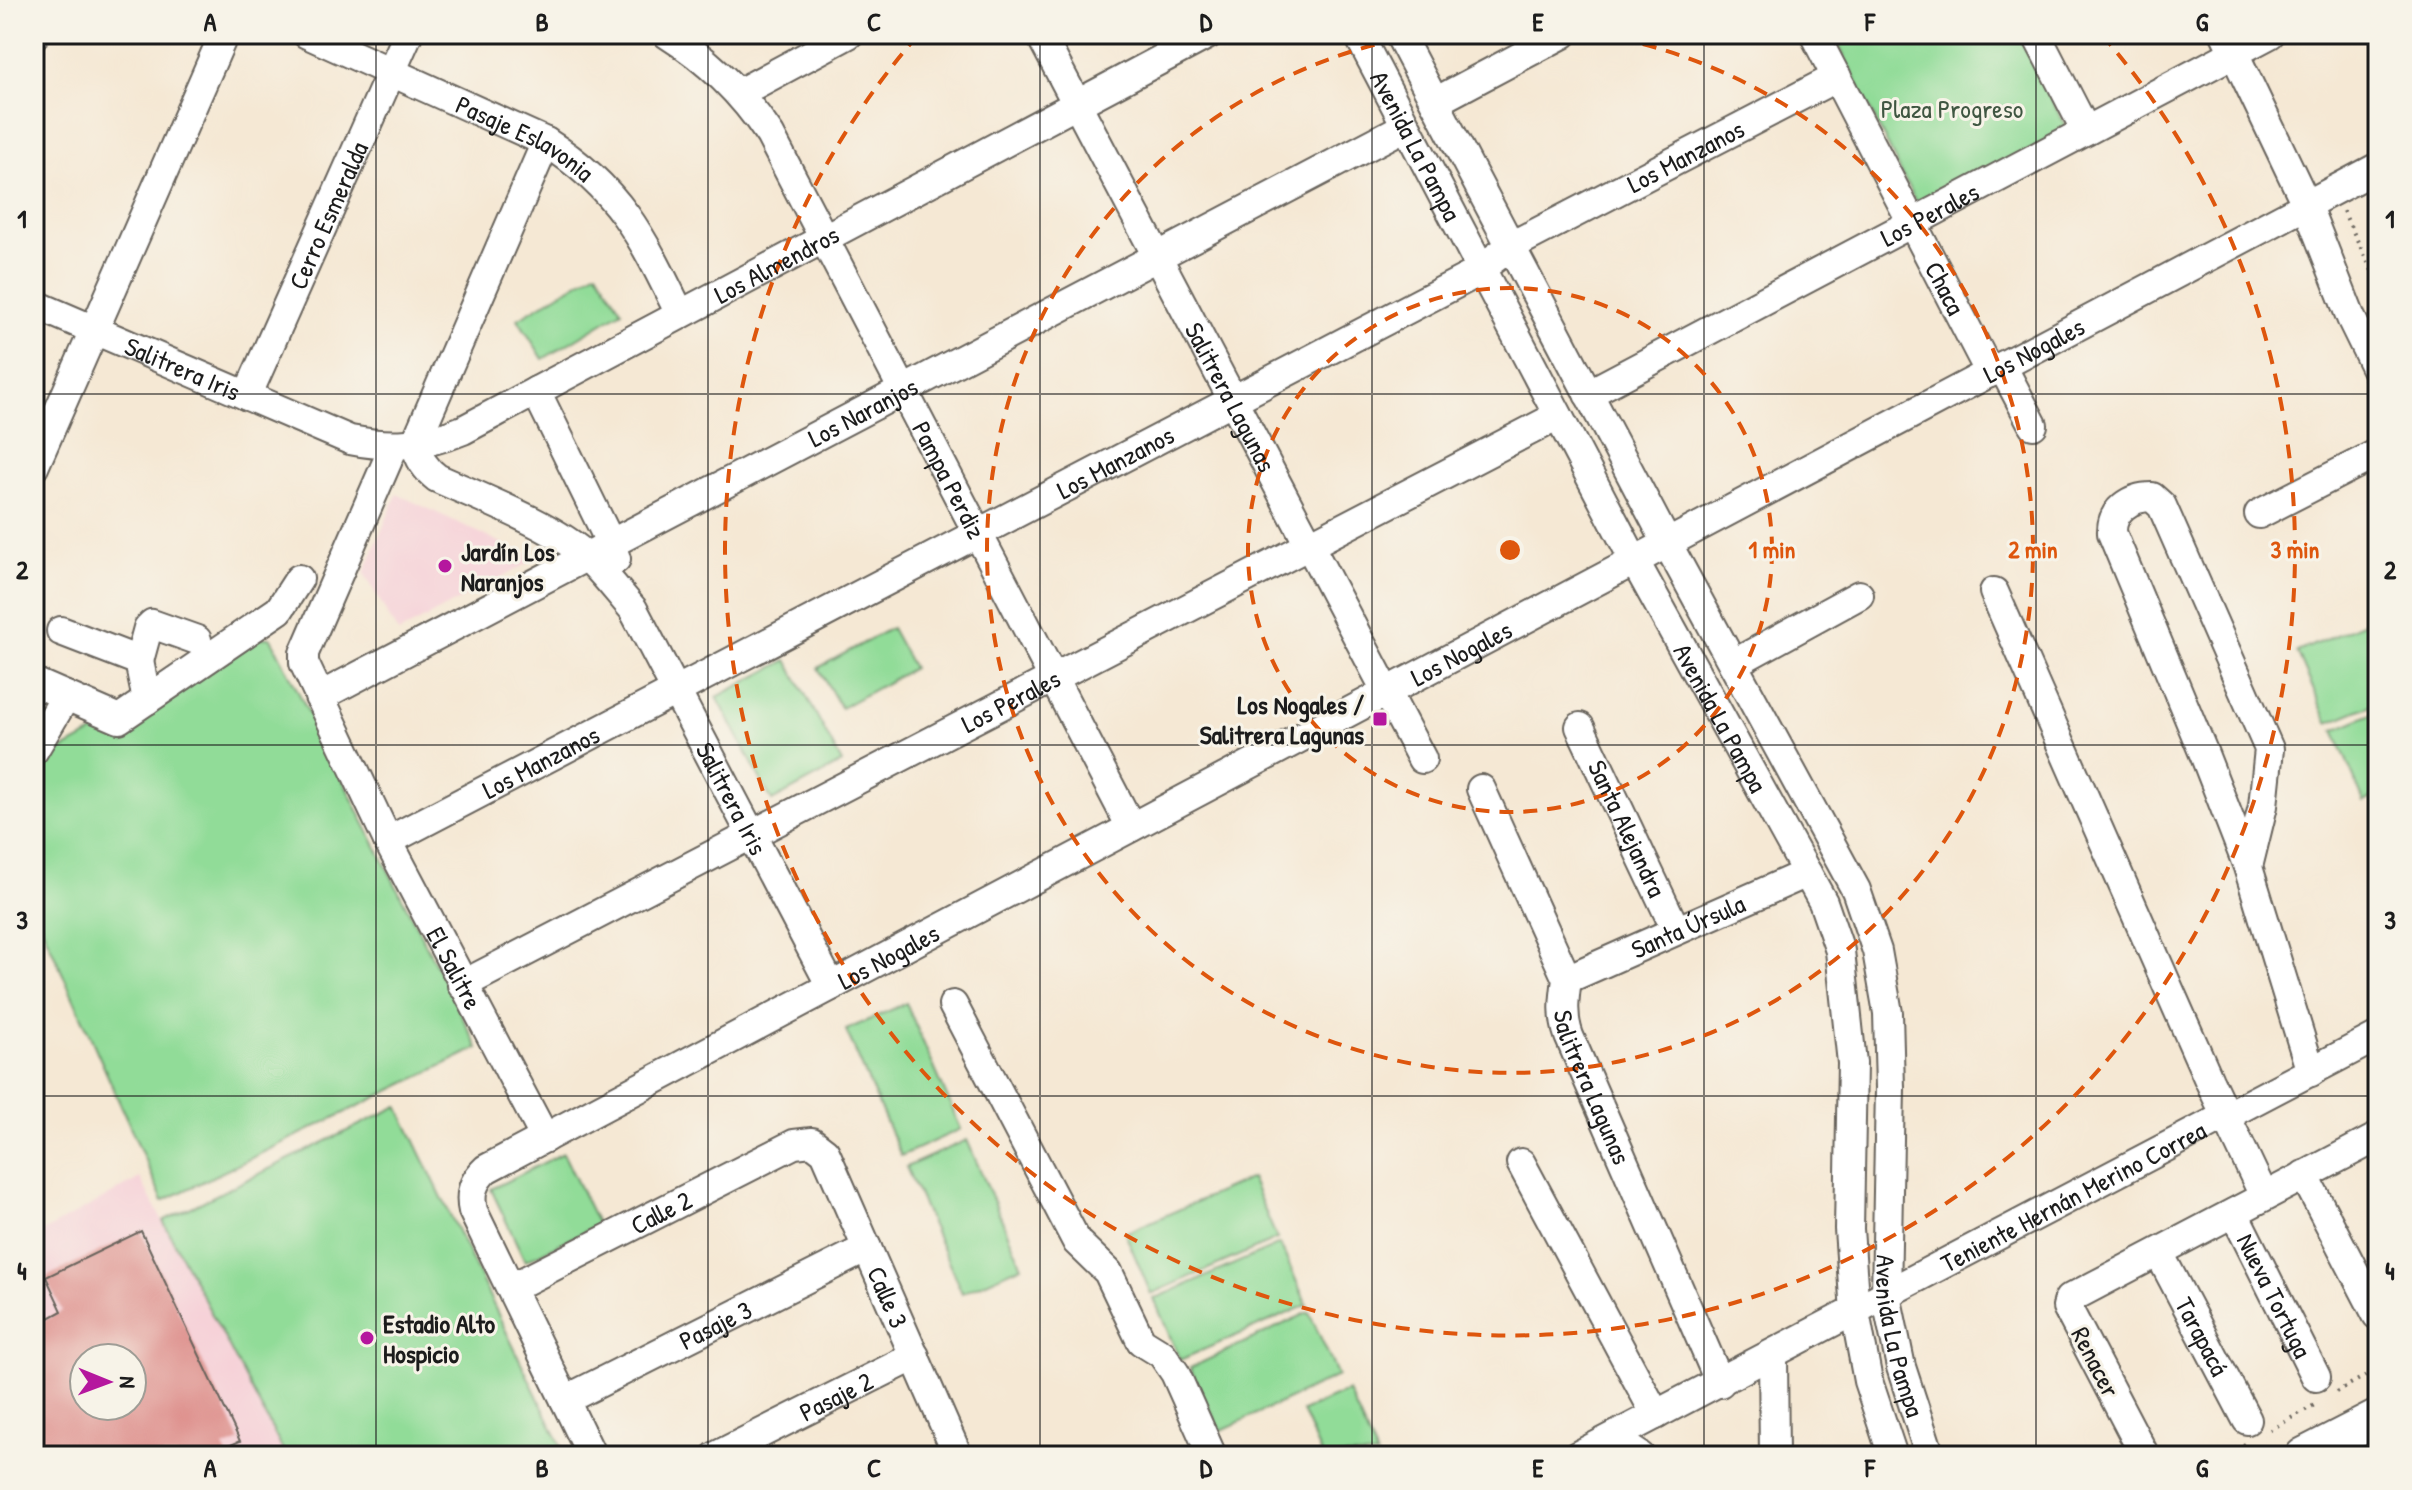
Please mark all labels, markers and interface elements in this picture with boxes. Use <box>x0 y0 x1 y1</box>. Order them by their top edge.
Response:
text: A <box>204 4 217 39</box>
text: B <box>535 4 549 39</box>
text: C <box>867 4 881 39</box>
text: D <box>1200 4 1213 39</box>
text: E <box>1532 4 1544 39</box>
text: F <box>1864 4 1876 39</box>
text: G <box>2196 4 2209 39</box>
street label: Avenida La Pampa <box>1363 64 1470 227</box>
street label: Pasaje Eslavonia <box>451 86 602 189</box>
park label: Plaza Progreso <box>1881 91 2023 126</box>
street label: Los Manzanos <box>1621 111 1750 200</box>
street label: Cerro Esmeralda <box>279 136 376 294</box>
street label: Los Perales <box>1874 173 1985 254</box>
text: 1 <box>17 201 27 236</box>
text: 1 <box>2385 201 2395 236</box>
street label: Los Almendros <box>708 216 845 311</box>
street label: Chaca <box>1917 255 1974 321</box>
street label: Los Nogales <box>1977 308 2090 391</box>
street label: Salitrera Lagunas <box>1177 316 1285 478</box>
street label: Salitrera Iris <box>120 328 246 408</box>
street label: Los Naranjos <box>802 368 923 455</box>
street label: Pampa Perdiz <box>905 415 995 544</box>
street label: Los Manzanos <box>1051 417 1180 507</box>
text: 1 min <box>1749 533 1796 565</box>
text: 2 min <box>2008 533 2058 565</box>
text: 3 min <box>2271 533 2320 565</box>
place label: Jardín Los Naranjos <box>461 534 555 599</box>
centre of rings <box>1496 536 1524 564</box>
text: 2 <box>16 552 29 587</box>
text: 2 <box>2384 552 2397 587</box>
marker: Jardín Los Naranjos <box>436 557 454 575</box>
street label: Los Nogales <box>1404 612 1518 694</box>
street label: Avenida La Pampa <box>1666 637 1776 798</box>
street label: Los Perales <box>955 660 1066 740</box>
place label: Los Nogales / Salitrera Lagunas <box>1200 687 1364 753</box>
marker: Los Nogales / Salitrera Lagunas <box>1371 710 1389 728</box>
street label: Los Manzanos <box>476 717 605 806</box>
street label: Salitrera Iris <box>688 736 776 861</box>
street label: Santa Alejandra <box>1581 754 1675 902</box>
street label: Santa Úrsula <box>1625 885 1750 966</box>
text: 3 <box>16 902 28 937</box>
text: 3 <box>2384 902 2396 937</box>
street label: Los Nogales <box>832 915 945 997</box>
street label: El Salitre <box>419 920 491 1015</box>
street label: Salitrera Lagunas <box>1547 1009 1640 1169</box>
street label: Teniente Hernán Merino Correa <box>1934 1112 2212 1280</box>
street label: Calle 2 <box>624 1182 697 1242</box>
street label: Nueva Tortuga <box>2229 1227 2321 1363</box>
text: 4 <box>17 1253 27 1288</box>
text: 4 <box>2385 1253 2395 1288</box>
street label: Avenida La Pampa <box>1868 1254 1933 1421</box>
street label: Calle 3 <box>860 1261 917 1333</box>
street label: Tarapacá <box>2168 1291 2238 1382</box>
street label: Pasaje 3 <box>673 1292 757 1357</box>
place label: Estadio Alto Hospicio <box>383 1306 496 1372</box>
street label: Renacer <box>2063 1321 2129 1403</box>
marker: Estadio Alto Hospicio <box>358 1329 376 1347</box>
north arrow <box>68 1342 148 1422</box>
street label: Pasaje 2 <box>793 1363 878 1429</box>
text: N <box>113 1376 143 1389</box>
text: A <box>204 1450 217 1485</box>
text: B <box>535 1450 549 1485</box>
text: C <box>867 1450 881 1485</box>
text: D <box>1200 1450 1213 1485</box>
text: E <box>1532 1450 1544 1485</box>
text: F <box>1864 1450 1876 1485</box>
text: G <box>2196 1450 2209 1485</box>

